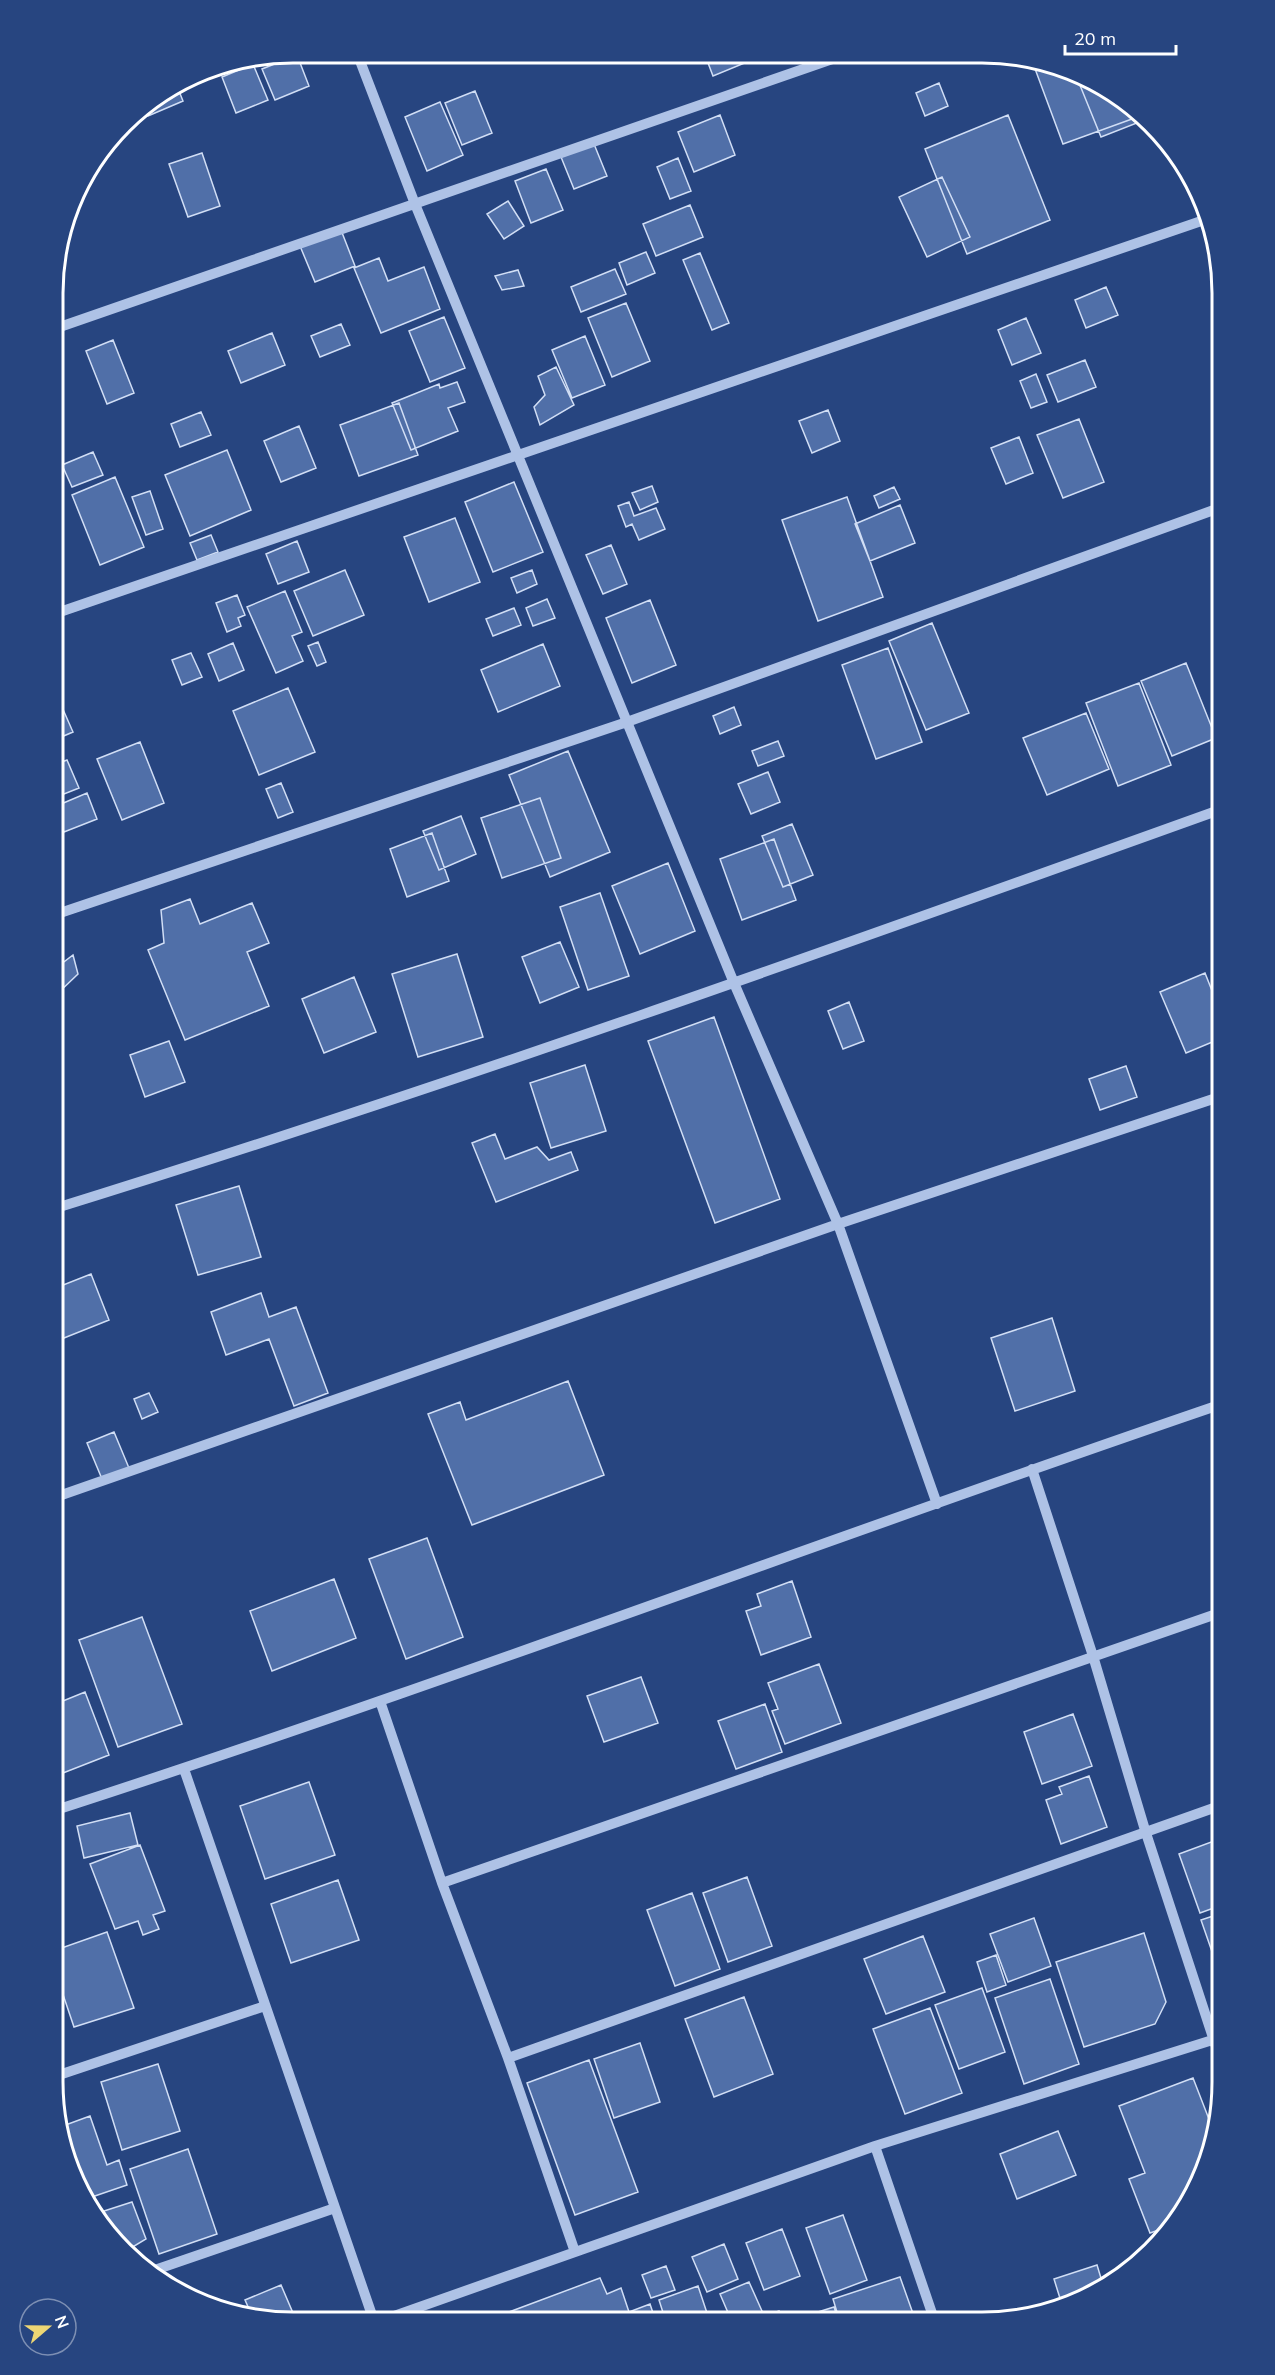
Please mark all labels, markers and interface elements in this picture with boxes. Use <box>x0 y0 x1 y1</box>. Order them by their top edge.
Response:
scale bar <box>1065 18 1176 56</box>
text: 20 m <box>1074 27 1116 50</box>
north arrow <box>18 2297 78 2357</box>
text: N <box>51 2313 74 2331</box>

